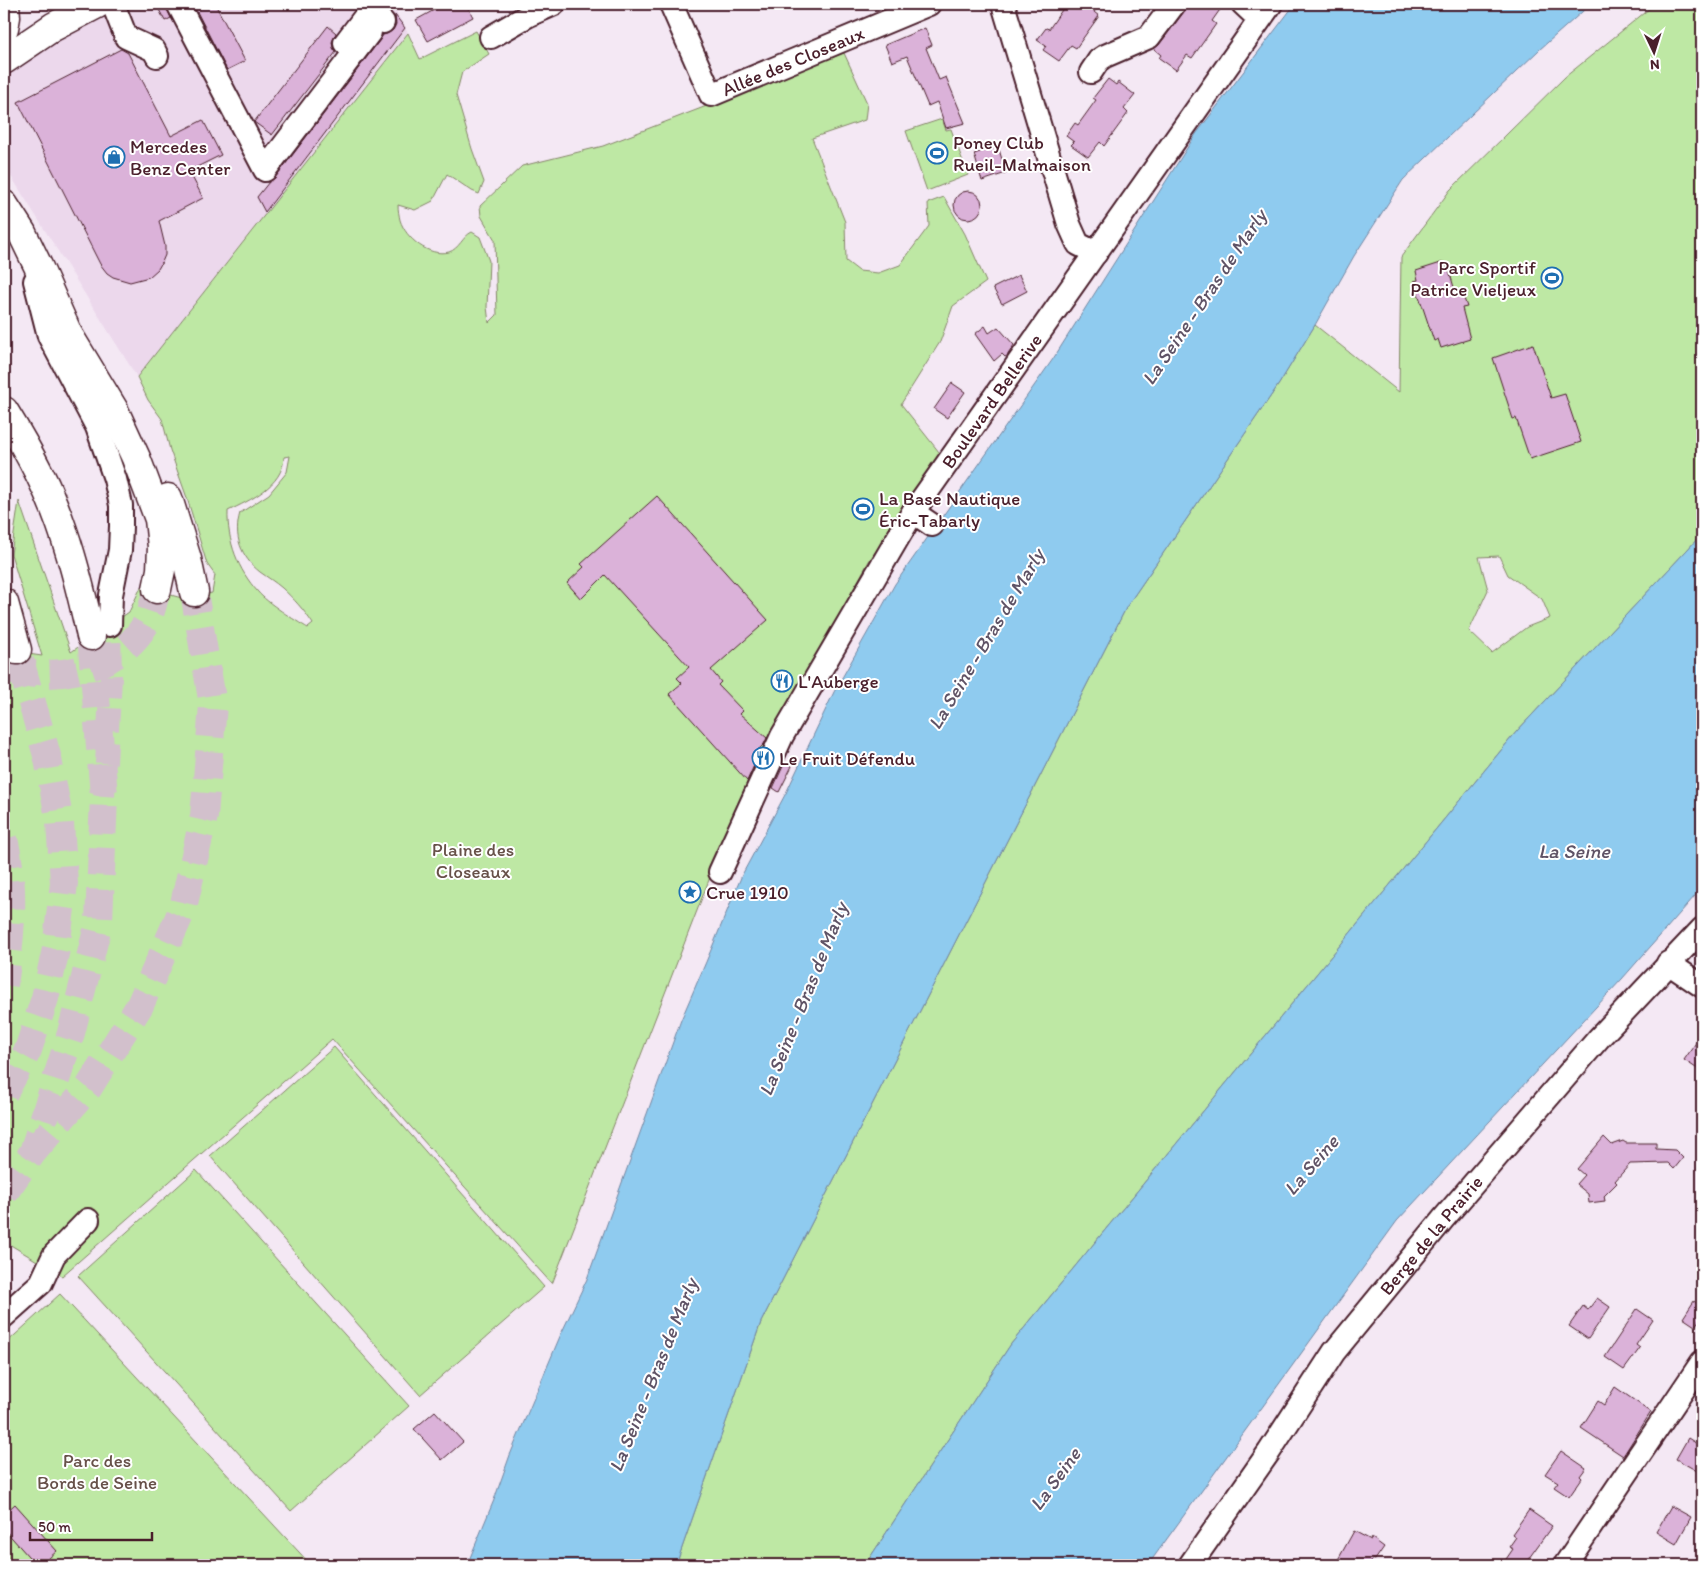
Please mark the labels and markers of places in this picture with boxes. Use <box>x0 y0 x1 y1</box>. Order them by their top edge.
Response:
place label: Poney Club Rueil-Malmaison <box>953 131 1091 176</box>
place label: Mercedes Benz Center <box>130 135 231 180</box>
sports icon: Poney Club Rueil-Malmaison <box>925 141 949 165</box>
shop icon: Mercedes Benz Center <box>102 145 126 169</box>
place label: Parc Sportif Patrice Vieljeux <box>1410 256 1537 301</box>
sports icon: Parc Sportif Patrice Vieljeux <box>1540 266 1564 290</box>
place label: La Base Nautique Éric-Tabarly <box>879 487 1020 532</box>
sports icon: La Base Nautique Éric-Tabarly <box>851 497 875 521</box>
restaurant icon: L'Auberge <box>770 669 794 693</box>
place label: L'Auberge <box>798 670 879 693</box>
restaurant icon: Le Fruit Défendu <box>751 746 775 770</box>
place label: Le Fruit Défendu <box>779 747 915 770</box>
place icon: Crue 1910 <box>678 880 702 904</box>
place label: Crue 1910 <box>706 881 789 904</box>

